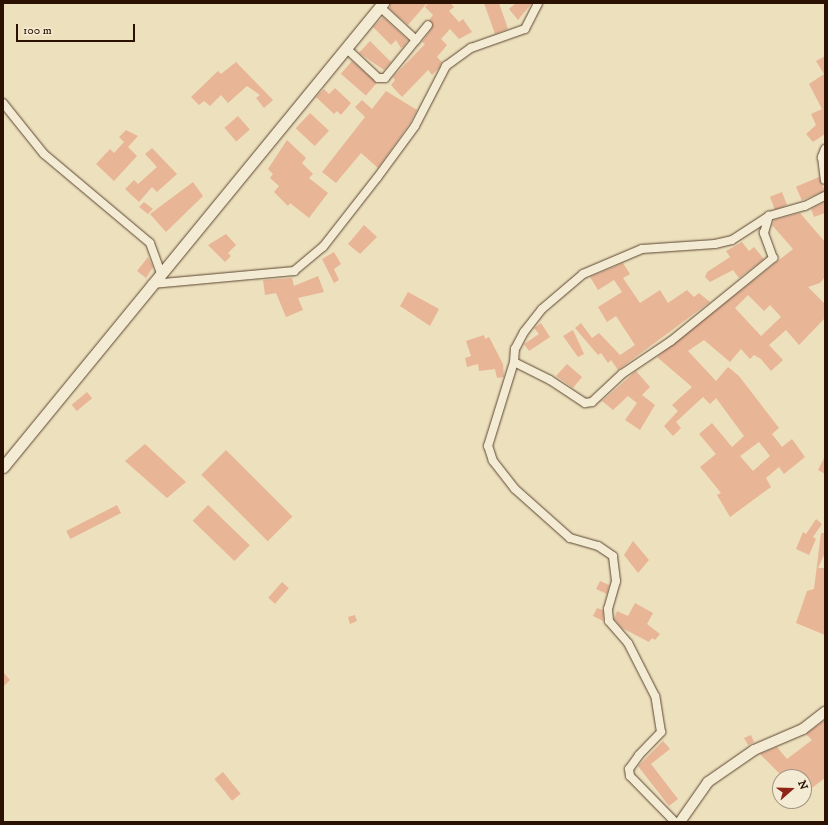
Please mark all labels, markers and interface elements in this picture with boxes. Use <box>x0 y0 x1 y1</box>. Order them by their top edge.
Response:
scale bar <box>18 16 137 42</box>
text: 100 m <box>23 23 52 38</box>
north arrow <box>772 769 812 809</box>
text: N <box>794 779 810 792</box>

